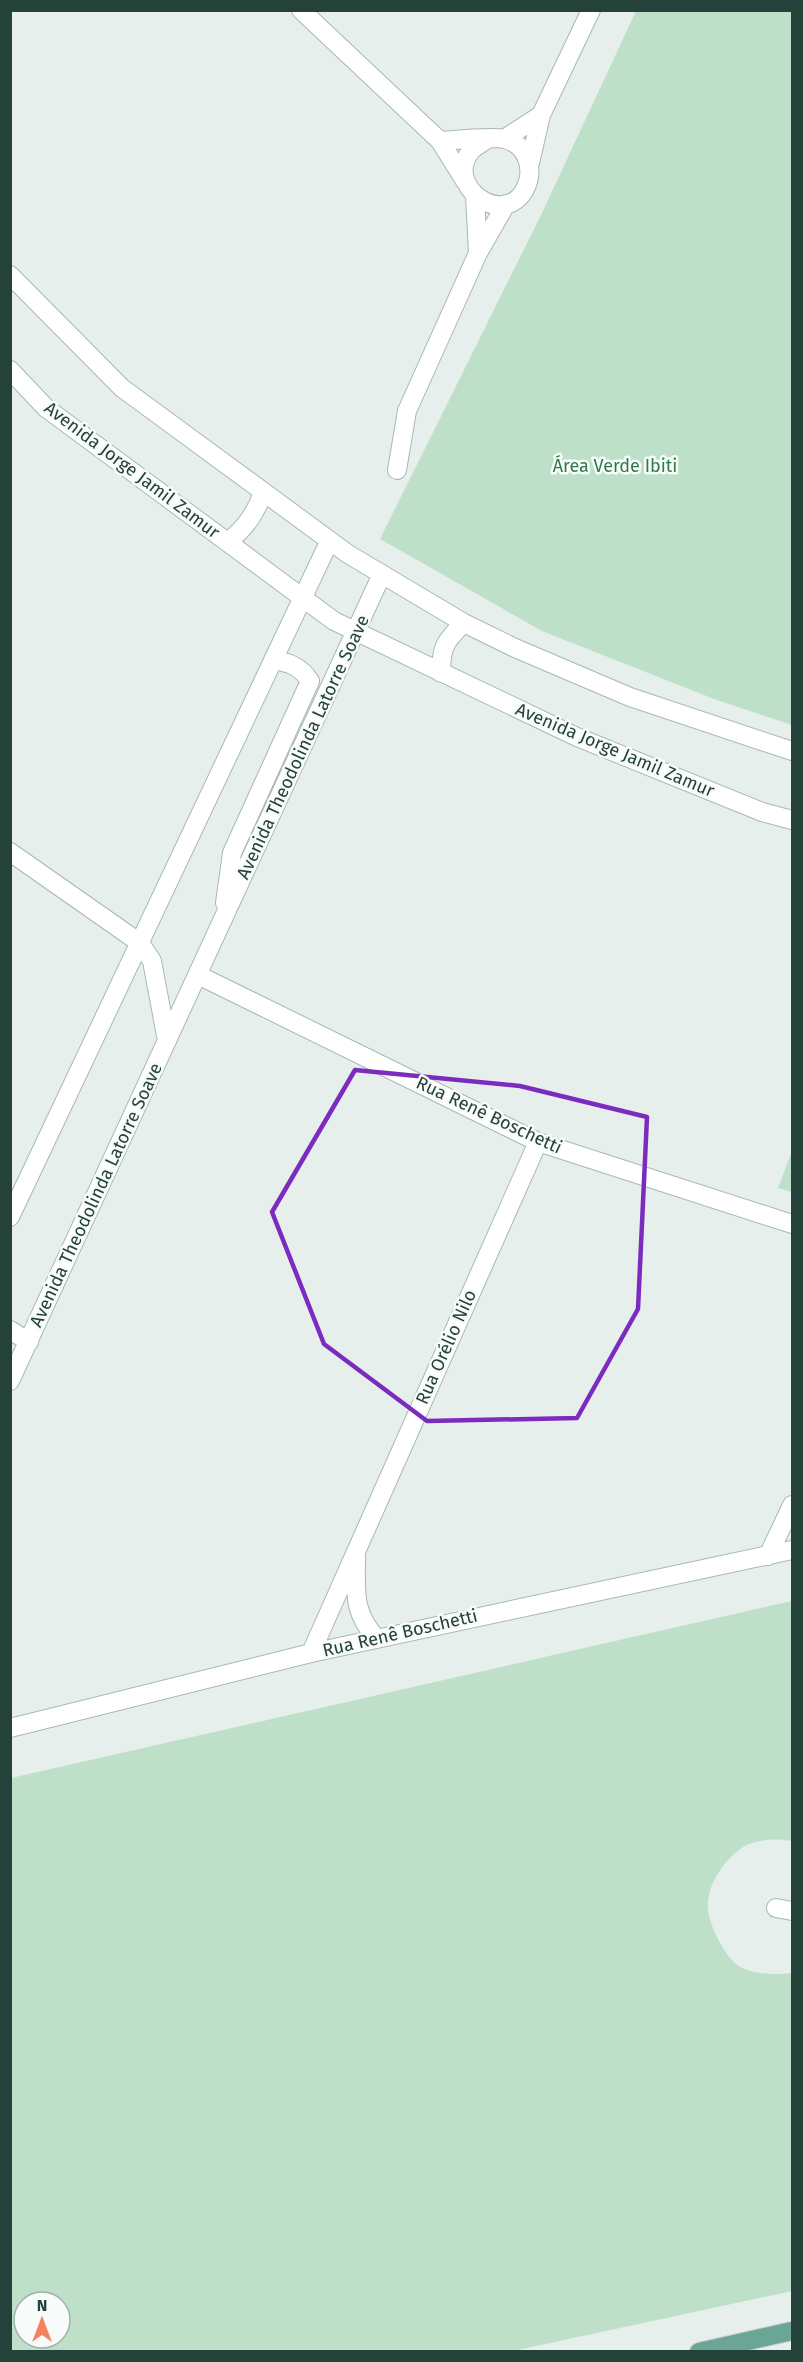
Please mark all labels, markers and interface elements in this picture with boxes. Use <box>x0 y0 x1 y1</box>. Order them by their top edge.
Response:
street label: Avenida Jorge Jamil Zamur <box>40 397 224 543</box>
park label: Área Verde Ibiti <box>553 454 677 477</box>
street label: Avenida Theodolinda Latorre Soave <box>232 611 374 883</box>
street label: Avenida Jorge Jamil Zamur <box>512 698 718 802</box>
street label: Avenida Theodolinda Latorre Soave <box>25 1059 167 1331</box>
street label: Rua Renê Boschetti <box>413 1072 565 1158</box>
street label: Rua Orélio Nilo <box>411 1286 481 1408</box>
street label: Rua Renê Boschetti <box>320 1604 480 1662</box>
north arrow <box>12 2290 72 2350</box>
text: N <box>37 2296 47 2315</box>

